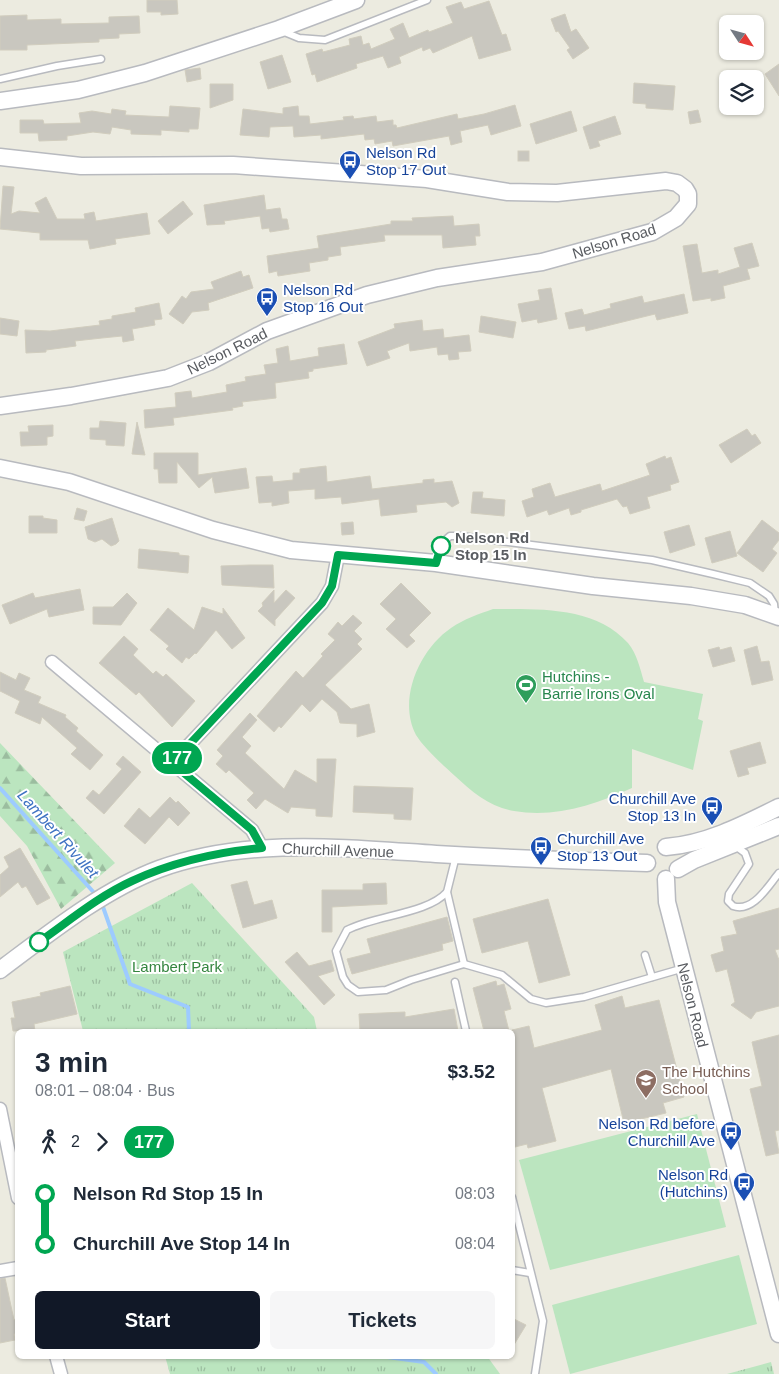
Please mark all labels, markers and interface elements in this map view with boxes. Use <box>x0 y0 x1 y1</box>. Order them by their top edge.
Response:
north arrow <box>719 15 764 60</box>
map controls <box>719 15 764 115</box>
button: layers <box>719 70 764 115</box>
place label: Nelson Rd Stop 17 Out <box>366 144 447 178</box>
bus stop icon: Nelson Rd Stop 17 Out <box>338 149 362 180</box>
street label: Nelson Road <box>570 220 658 262</box>
place label: Nelson Rd Stop 16 Out <box>283 281 364 315</box>
bus stop icon: Nelson Rd Stop 16 Out <box>255 286 279 317</box>
street label: Nelson Road <box>184 324 270 378</box>
place label: Nelson Rd Stop 15 In <box>455 529 529 563</box>
marker: Nelson Rd Stop 15 In <box>431 536 451 556</box>
place label: Hutchins - Barrie Irons Oval <box>542 668 655 702</box>
sports icon: Hutchins - Barrie Irons Oval <box>514 673 538 704</box>
line badge: 177 <box>148 742 206 774</box>
text: 177 <box>162 748 192 768</box>
water label: Lambert Rivulet <box>14 787 102 882</box>
place label: Churchill Ave Stop 13 In <box>609 790 696 824</box>
bus stop icon: Churchill Ave Stop 13 In <box>700 795 724 826</box>
place label: Churchill Ave Stop 13 Out <box>557 830 644 864</box>
bus stop icon: Churchill Ave Stop 13 Out <box>529 835 553 866</box>
street label: Churchill Avenue <box>282 840 394 860</box>
unlabelled marker <box>29 932 49 952</box>
park label: Lambert Park <box>132 958 223 975</box>
street label: Nelson Road <box>674 961 712 1049</box>
text: 3 min <box>35 1047 108 1078</box>
text: $3.52 <box>447 1061 495 1082</box>
place label: The Hutchins School <box>662 1063 750 1097</box>
school or university icon: The Hutchins School <box>634 1068 658 1099</box>
text: 08:01 – 08:04 · Bus <box>35 1082 175 1099</box>
place label: Nelson Rd before Churchill Ave <box>598 1115 715 1149</box>
bus stop icon: Nelson Rd before Churchill Ave <box>719 1120 743 1151</box>
icon: walk <box>35 1128 63 1156</box>
icon: forward <box>88 1128 116 1156</box>
text: 177 <box>134 1132 164 1152</box>
text: 2 <box>71 1133 80 1150</box>
place label: Nelson Rd (Hutchins) <box>658 1166 728 1200</box>
bus stop icon: Nelson Rd (Hutchins) <box>732 1171 756 1202</box>
text: Nelson Rd Stop 15 In <box>73 1183 263 1204</box>
text: 08:03 <box>455 1185 495 1202</box>
text: Churchill Ave Stop 14 In <box>73 1233 290 1254</box>
text: 08:04 <box>455 1235 495 1252</box>
button: Start <box>35 1291 260 1349</box>
button: Tickets <box>270 1291 495 1349</box>

